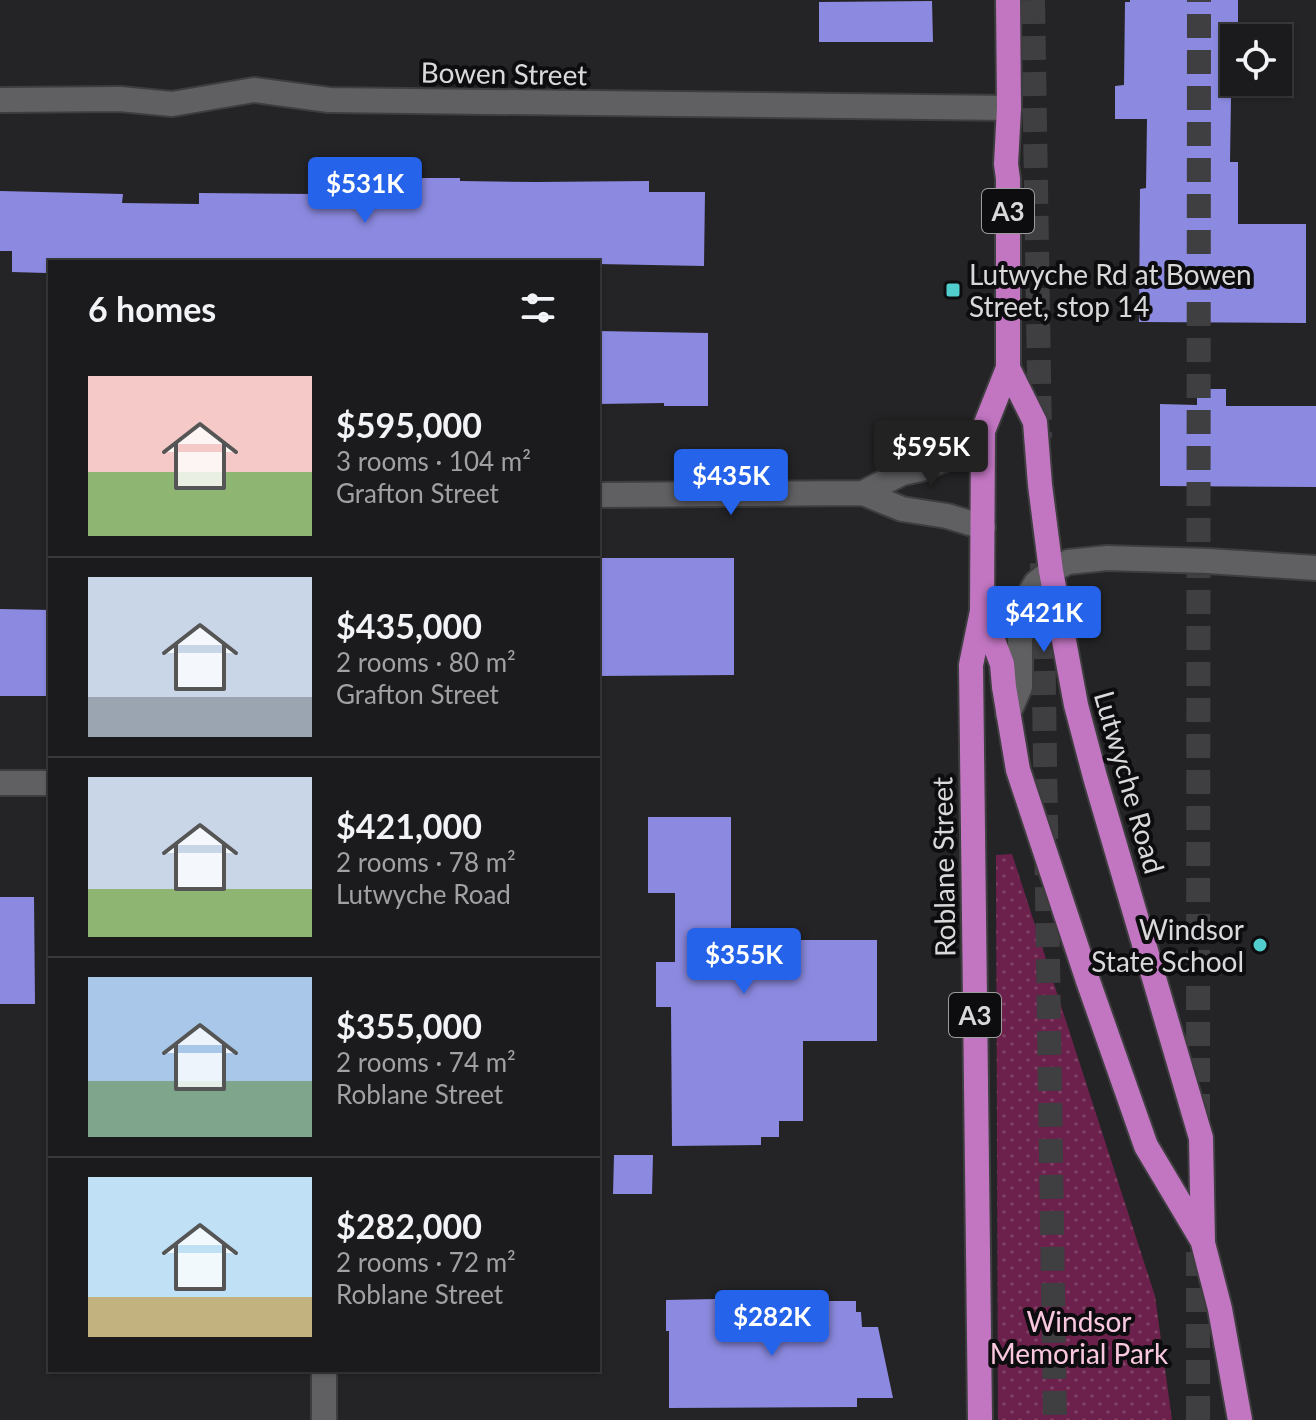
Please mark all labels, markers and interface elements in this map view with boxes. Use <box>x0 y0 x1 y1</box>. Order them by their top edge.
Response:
map controls <box>1220 24 1292 96</box>
button: locate <box>1220 24 1292 96</box>
street label: Bowen Street <box>420 55 588 91</box>
pin: $531K <box>309 157 421 225</box>
text: $531K <box>326 167 404 199</box>
road number: A3 <box>982 189 1034 233</box>
place label: Lutwyche Rd at Bowen Street, stop 14 <box>969 257 1252 323</box>
marker: Lutwyche Rd at Bowen Street, stop 14 <box>944 281 962 299</box>
icon: filters <box>516 286 560 330</box>
text: 6 homes <box>88 288 216 329</box>
text: $595,000 <box>336 404 482 445</box>
icon: home <box>152 408 248 504</box>
pin: $595K <box>875 420 987 488</box>
text: $595K <box>892 430 970 462</box>
text: 3 rooms · 104 m² <box>336 445 531 477</box>
pin: $435K <box>675 449 787 517</box>
text: $435K <box>692 459 770 491</box>
text: Grafton Street <box>336 477 499 509</box>
pin: $421K <box>988 586 1100 654</box>
text: $421K <box>1005 596 1083 628</box>
text: $435,000 <box>336 605 482 646</box>
icon: home <box>152 609 248 705</box>
text: 2 rooms · 80 m² <box>336 646 516 678</box>
text: Grafton Street <box>336 678 499 710</box>
street label: Lutwyche Road <box>1088 687 1172 877</box>
street label: Roblane Street <box>924 777 962 957</box>
text: $421,000 <box>336 805 482 846</box>
icon: home <box>152 809 248 905</box>
text: 2 rooms · 78 m² <box>336 846 516 878</box>
text: Lutwyche Road <box>336 878 511 910</box>
place label: Windsor State School <box>1091 912 1244 978</box>
pin: $355K <box>688 928 800 996</box>
marker: Windsor State School <box>1251 936 1269 954</box>
text: $355K <box>705 938 783 970</box>
road number: A3 <box>949 993 1001 1037</box>
text: $355,000 <box>336 1005 482 1046</box>
icon: home <box>152 1009 248 1105</box>
text: 2 rooms · 74 m² <box>336 1046 516 1078</box>
text: Roblane Street <box>336 1078 503 1110</box>
text: $282,000 <box>336 1205 482 1246</box>
icon: home <box>152 1209 248 1305</box>
text: 2 rooms · 72 m² <box>336 1246 516 1278</box>
text: Roblane Street <box>336 1278 503 1310</box>
pin: $282K <box>716 1290 828 1358</box>
text: $282K <box>733 1300 811 1332</box>
park label: Windsor Memorial Park <box>990 1304 1169 1370</box>

